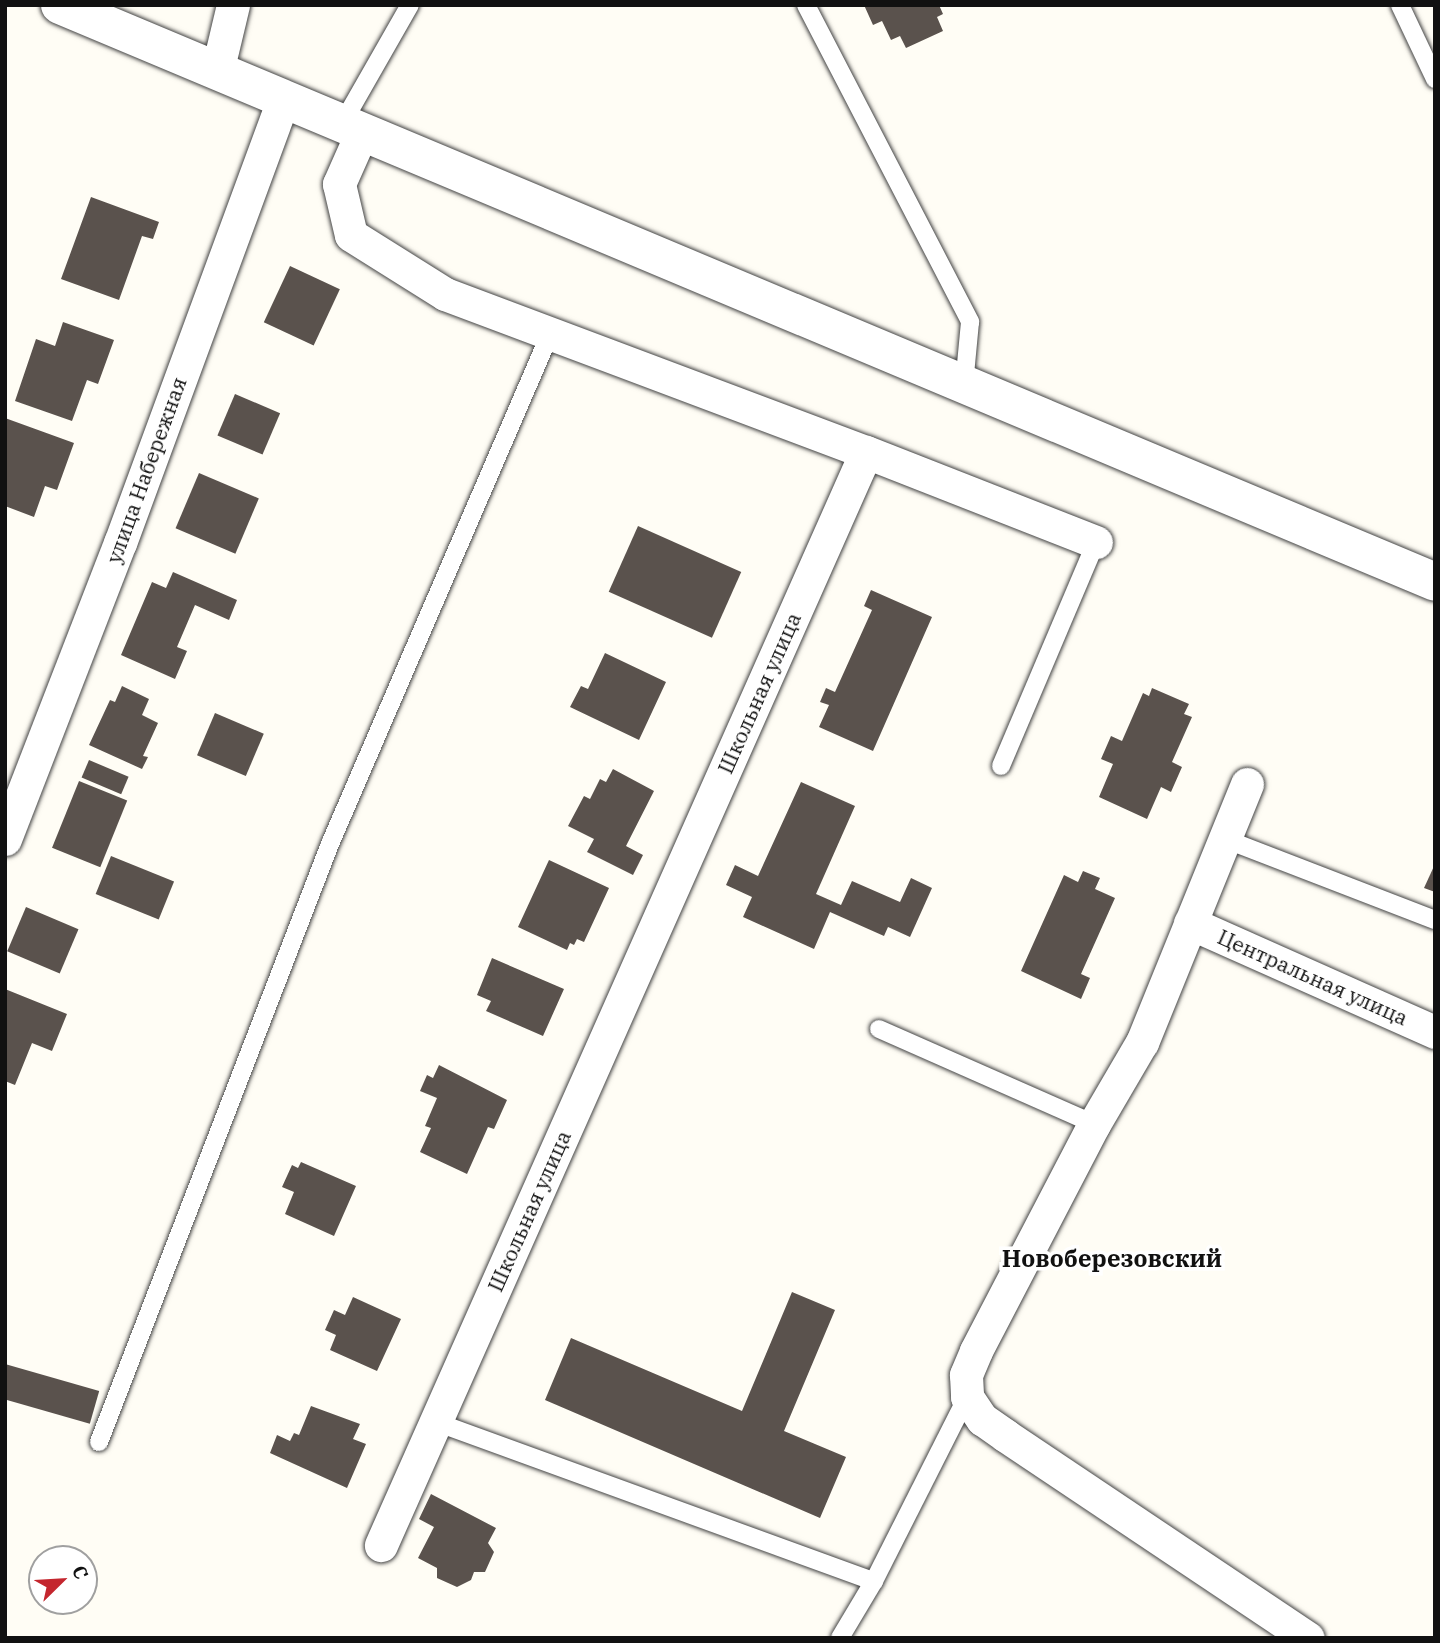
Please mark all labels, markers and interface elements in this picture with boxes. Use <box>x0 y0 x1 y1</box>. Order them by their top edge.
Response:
street label: улица Набережная <box>101 373 191 567</box>
street label: Школьная улица <box>712 609 806 777</box>
street label: Центральная улица <box>1214 924 1412 1030</box>
street label: Школьная улица <box>482 1127 576 1295</box>
district label: Новоберезовский <box>1002 1245 1222 1273</box>
north arrow <box>28 1545 98 1615</box>
text: С <box>67 1562 94 1583</box>

